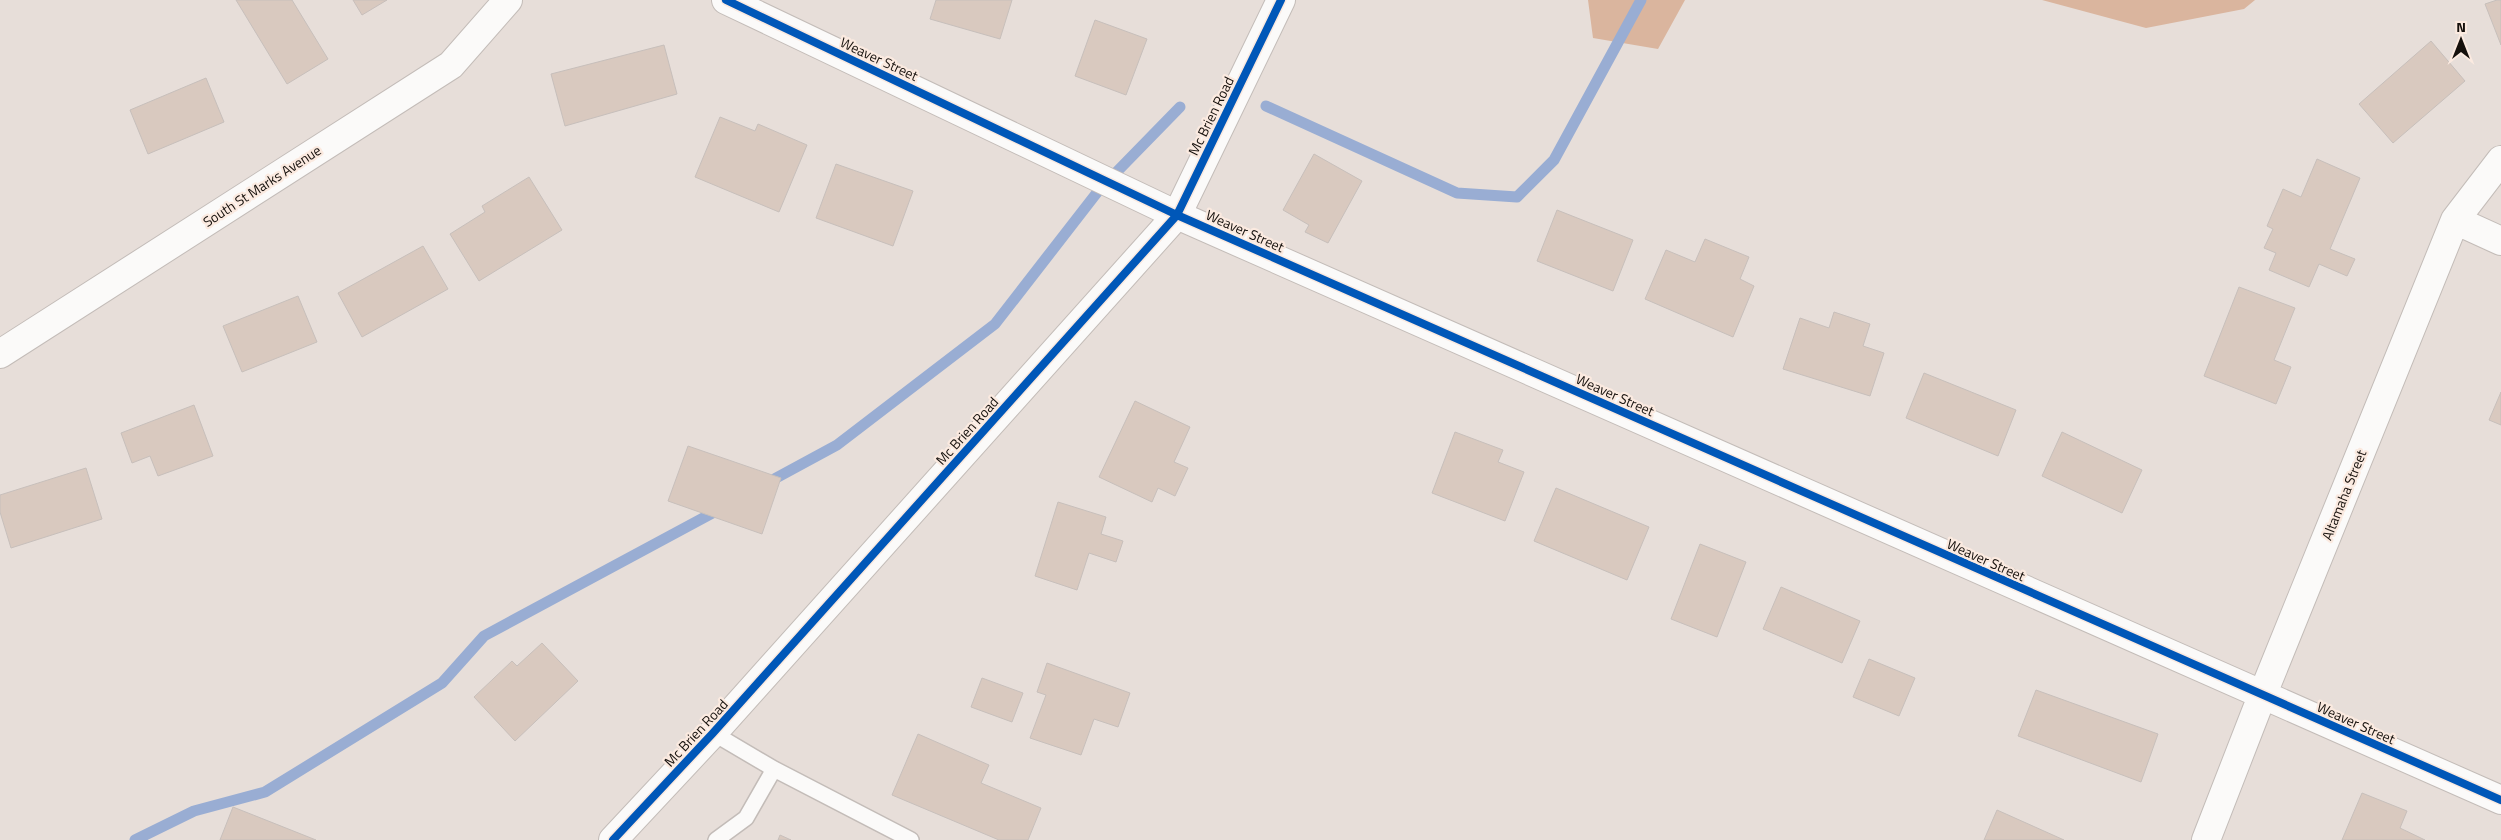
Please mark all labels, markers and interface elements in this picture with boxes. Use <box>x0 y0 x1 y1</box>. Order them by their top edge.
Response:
north arrow <box>2436 15 2486 65</box>
text: N <box>2456 16 2466 37</box>
street label: Weaver Street <box>837 31 922 86</box>
street label: Mc Brien Road <box>1182 73 1239 159</box>
street label: South St Marks Avenue <box>199 139 325 232</box>
street label: Weaver Street <box>1203 204 1288 257</box>
street label: Weaver Street <box>1573 368 1658 421</box>
street label: Mc Brien Road <box>930 392 1003 469</box>
street label: Altamaha Street <box>2316 446 2371 543</box>
street label: Weaver Street <box>1944 533 2029 586</box>
street label: Mc Brien Road <box>659 694 732 771</box>
street label: Weaver Street <box>2314 696 2399 749</box>

